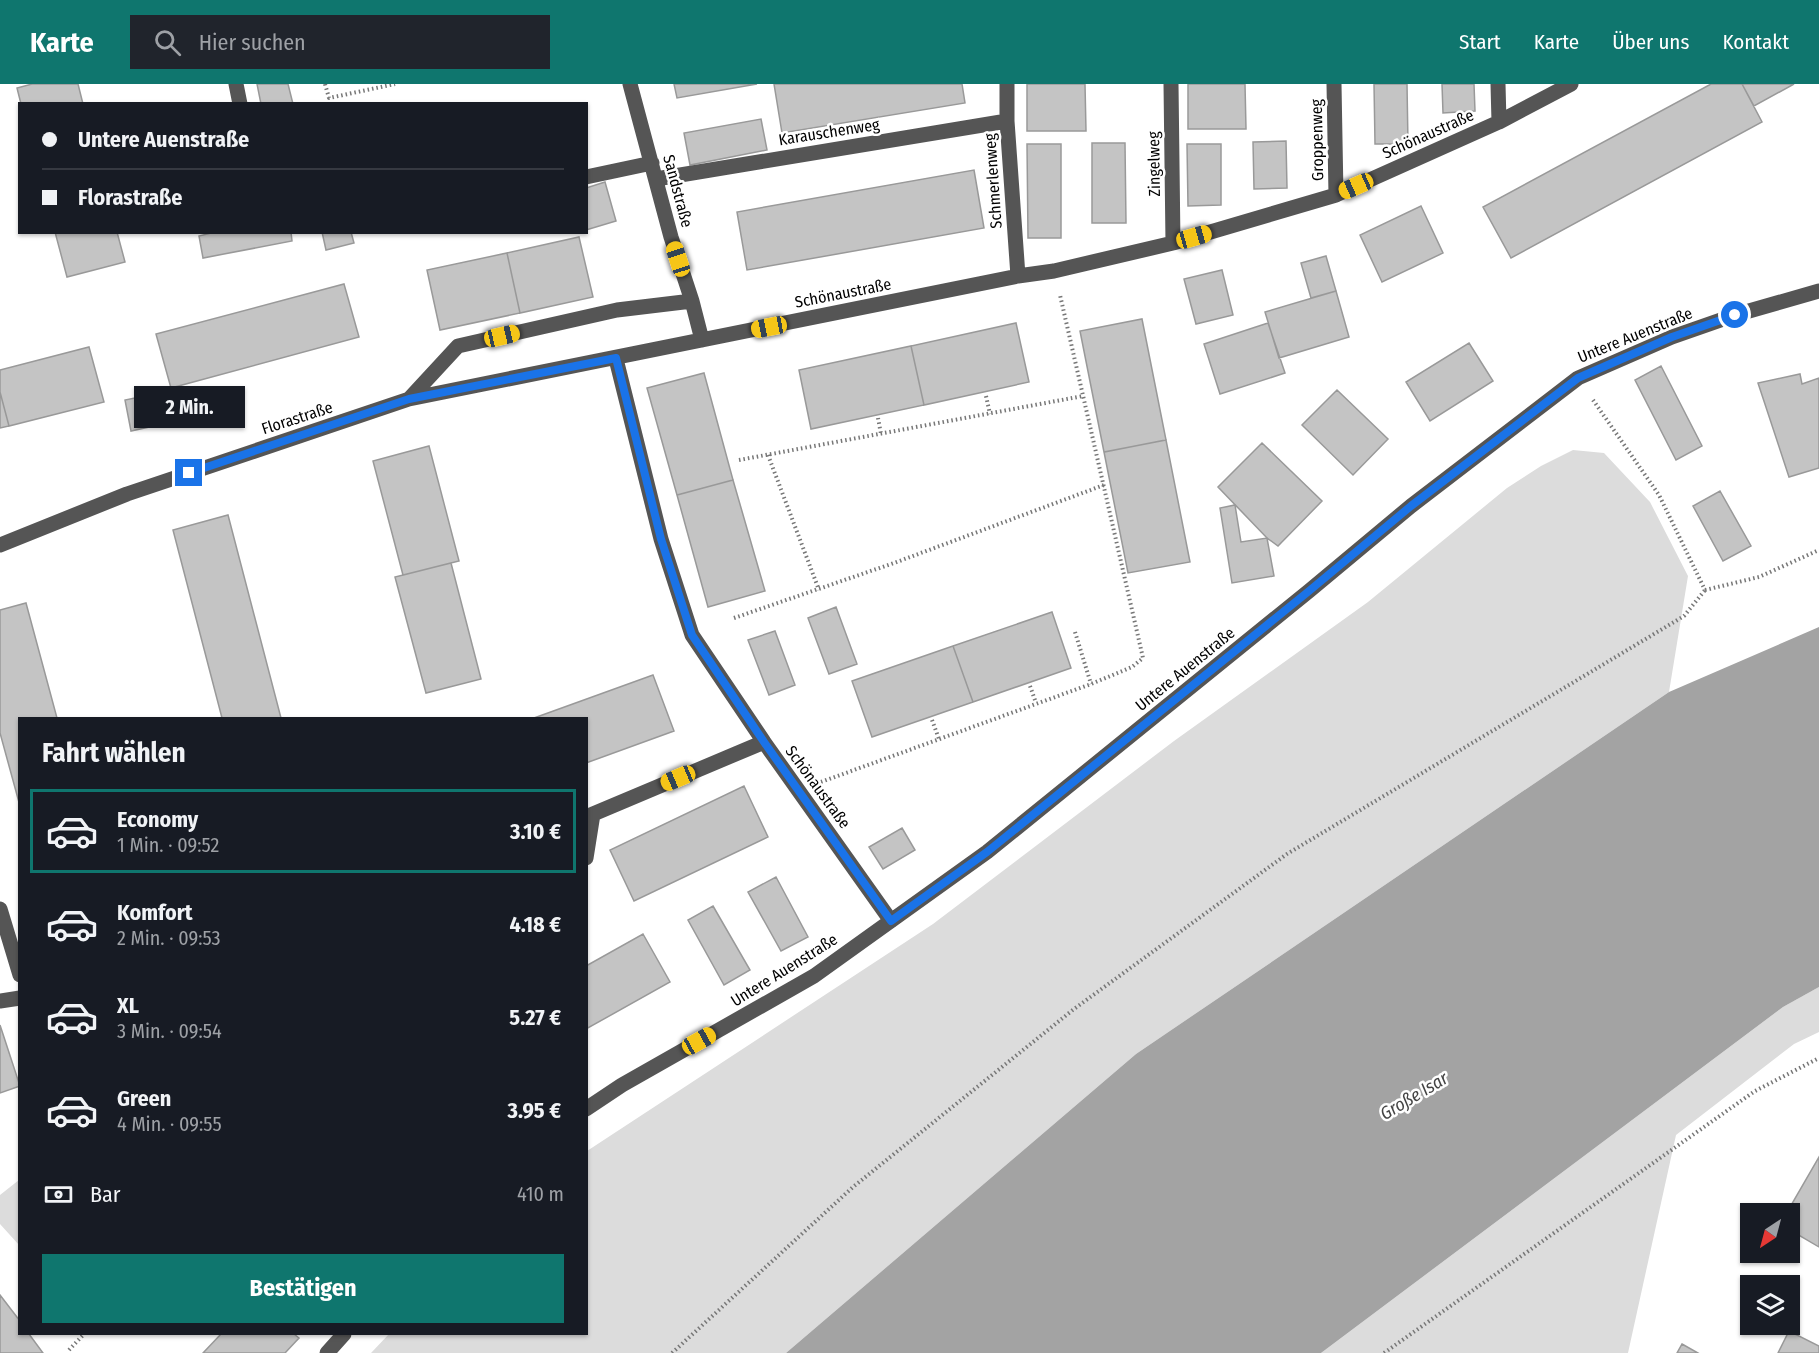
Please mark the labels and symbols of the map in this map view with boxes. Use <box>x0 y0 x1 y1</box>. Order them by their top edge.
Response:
street label: Groppenweg <box>1307 98 1327 181</box>
street label: Schönaustraße <box>1379 105 1477 163</box>
street label: Karauschenweg <box>777 115 881 149</box>
street label: Zingelweg <box>1144 131 1164 197</box>
street label: Schmerlenweg <box>980 132 1006 229</box>
street label: Sandstraße <box>659 153 697 229</box>
car <box>1336 170 1376 202</box>
car <box>1174 223 1214 251</box>
car <box>664 239 692 279</box>
street label: Schönaustraße <box>793 274 893 312</box>
route start <box>1721 301 1748 328</box>
street label: Untere Auenstraße <box>1575 303 1695 367</box>
car <box>750 315 788 339</box>
car <box>482 323 522 349</box>
callout: 2 Min. <box>134 386 244 428</box>
street label: Florastraße <box>259 398 335 438</box>
route end <box>175 459 202 486</box>
street label: Untere Auenstraße <box>1132 623 1238 715</box>
street label: Schönaustraße <box>782 742 854 832</box>
car <box>658 763 698 793</box>
street label: Untere Auenstraße <box>727 930 841 1010</box>
car <box>679 1024 719 1058</box>
water label: Große Isar <box>1376 1067 1453 1125</box>
north arrow <box>1740 1203 1800 1263</box>

